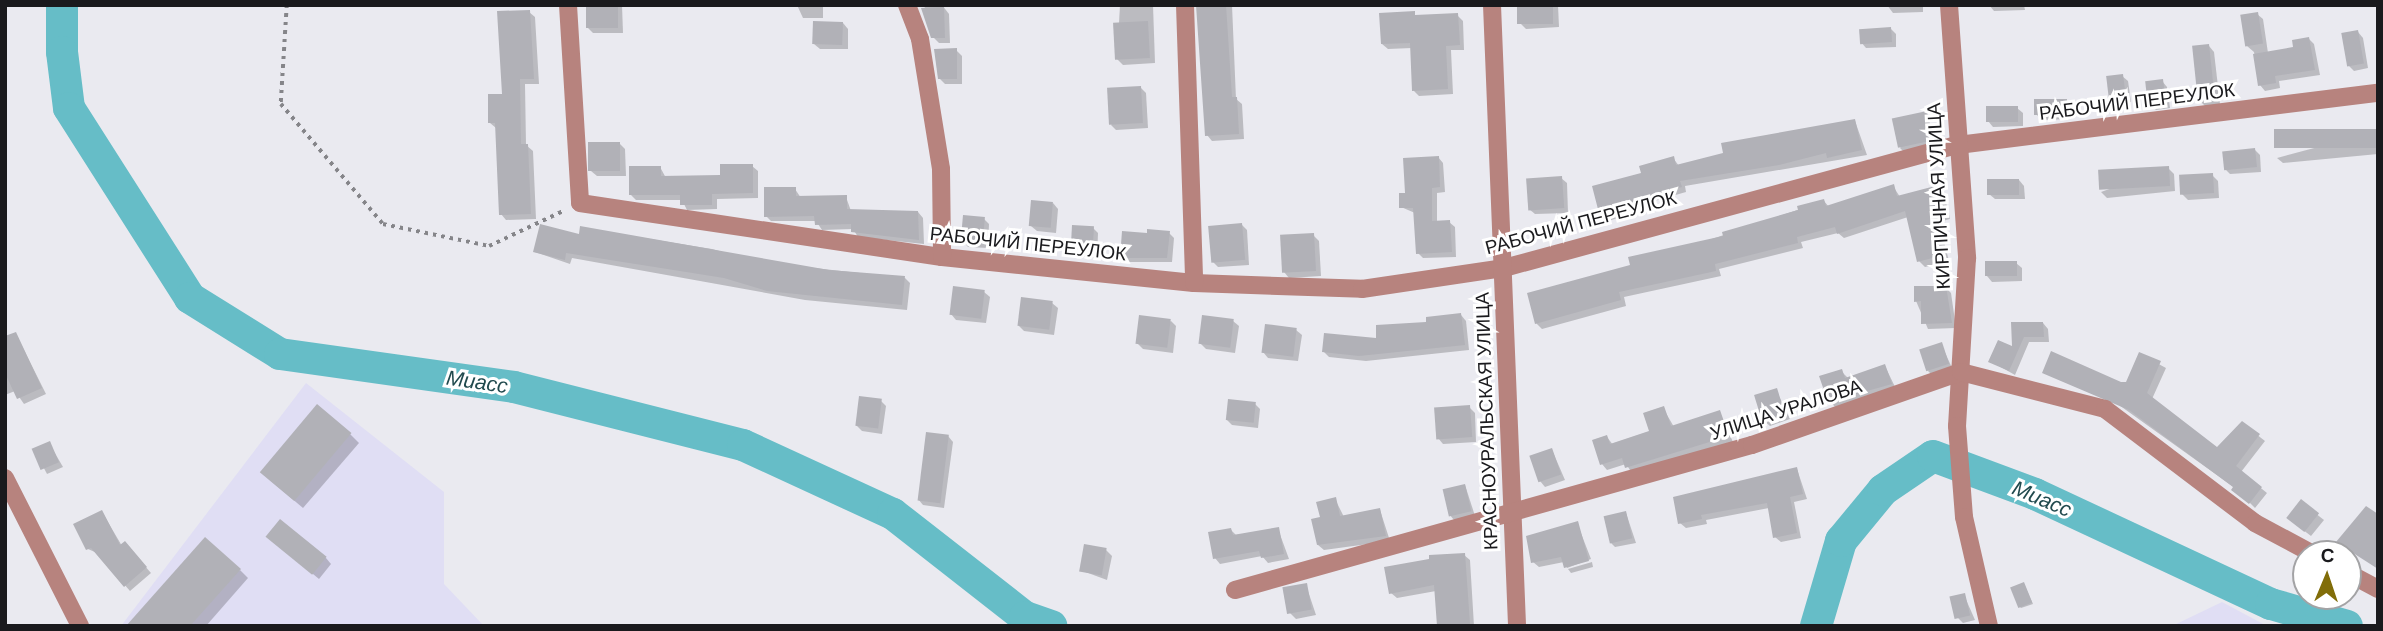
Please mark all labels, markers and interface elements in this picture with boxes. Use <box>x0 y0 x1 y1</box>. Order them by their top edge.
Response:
street label: РАБОЧИЙ ПЕРЕУЛОК <box>2038 79 2236 125</box>
street label: КИРПИЧНАЯ УЛИЦА <box>1923 102 1955 290</box>
street label: РАБОЧИЙ ПЕРЕУЛОК <box>1483 186 1679 260</box>
street label: РАБОЧИЙ ПЕРЕУЛОК <box>929 222 1127 266</box>
street label: КРАСНОУРАЛЬСКАЯ УЛИЦА <box>1471 292 1503 550</box>
water label: Миасс <box>445 365 509 399</box>
street label: УЛИЦА УРАЛОВА <box>1707 375 1865 445</box>
water label: Миасс <box>2009 475 2075 523</box>
north arrow <box>2292 540 2362 610</box>
text: С <box>2320 543 2335 568</box>

